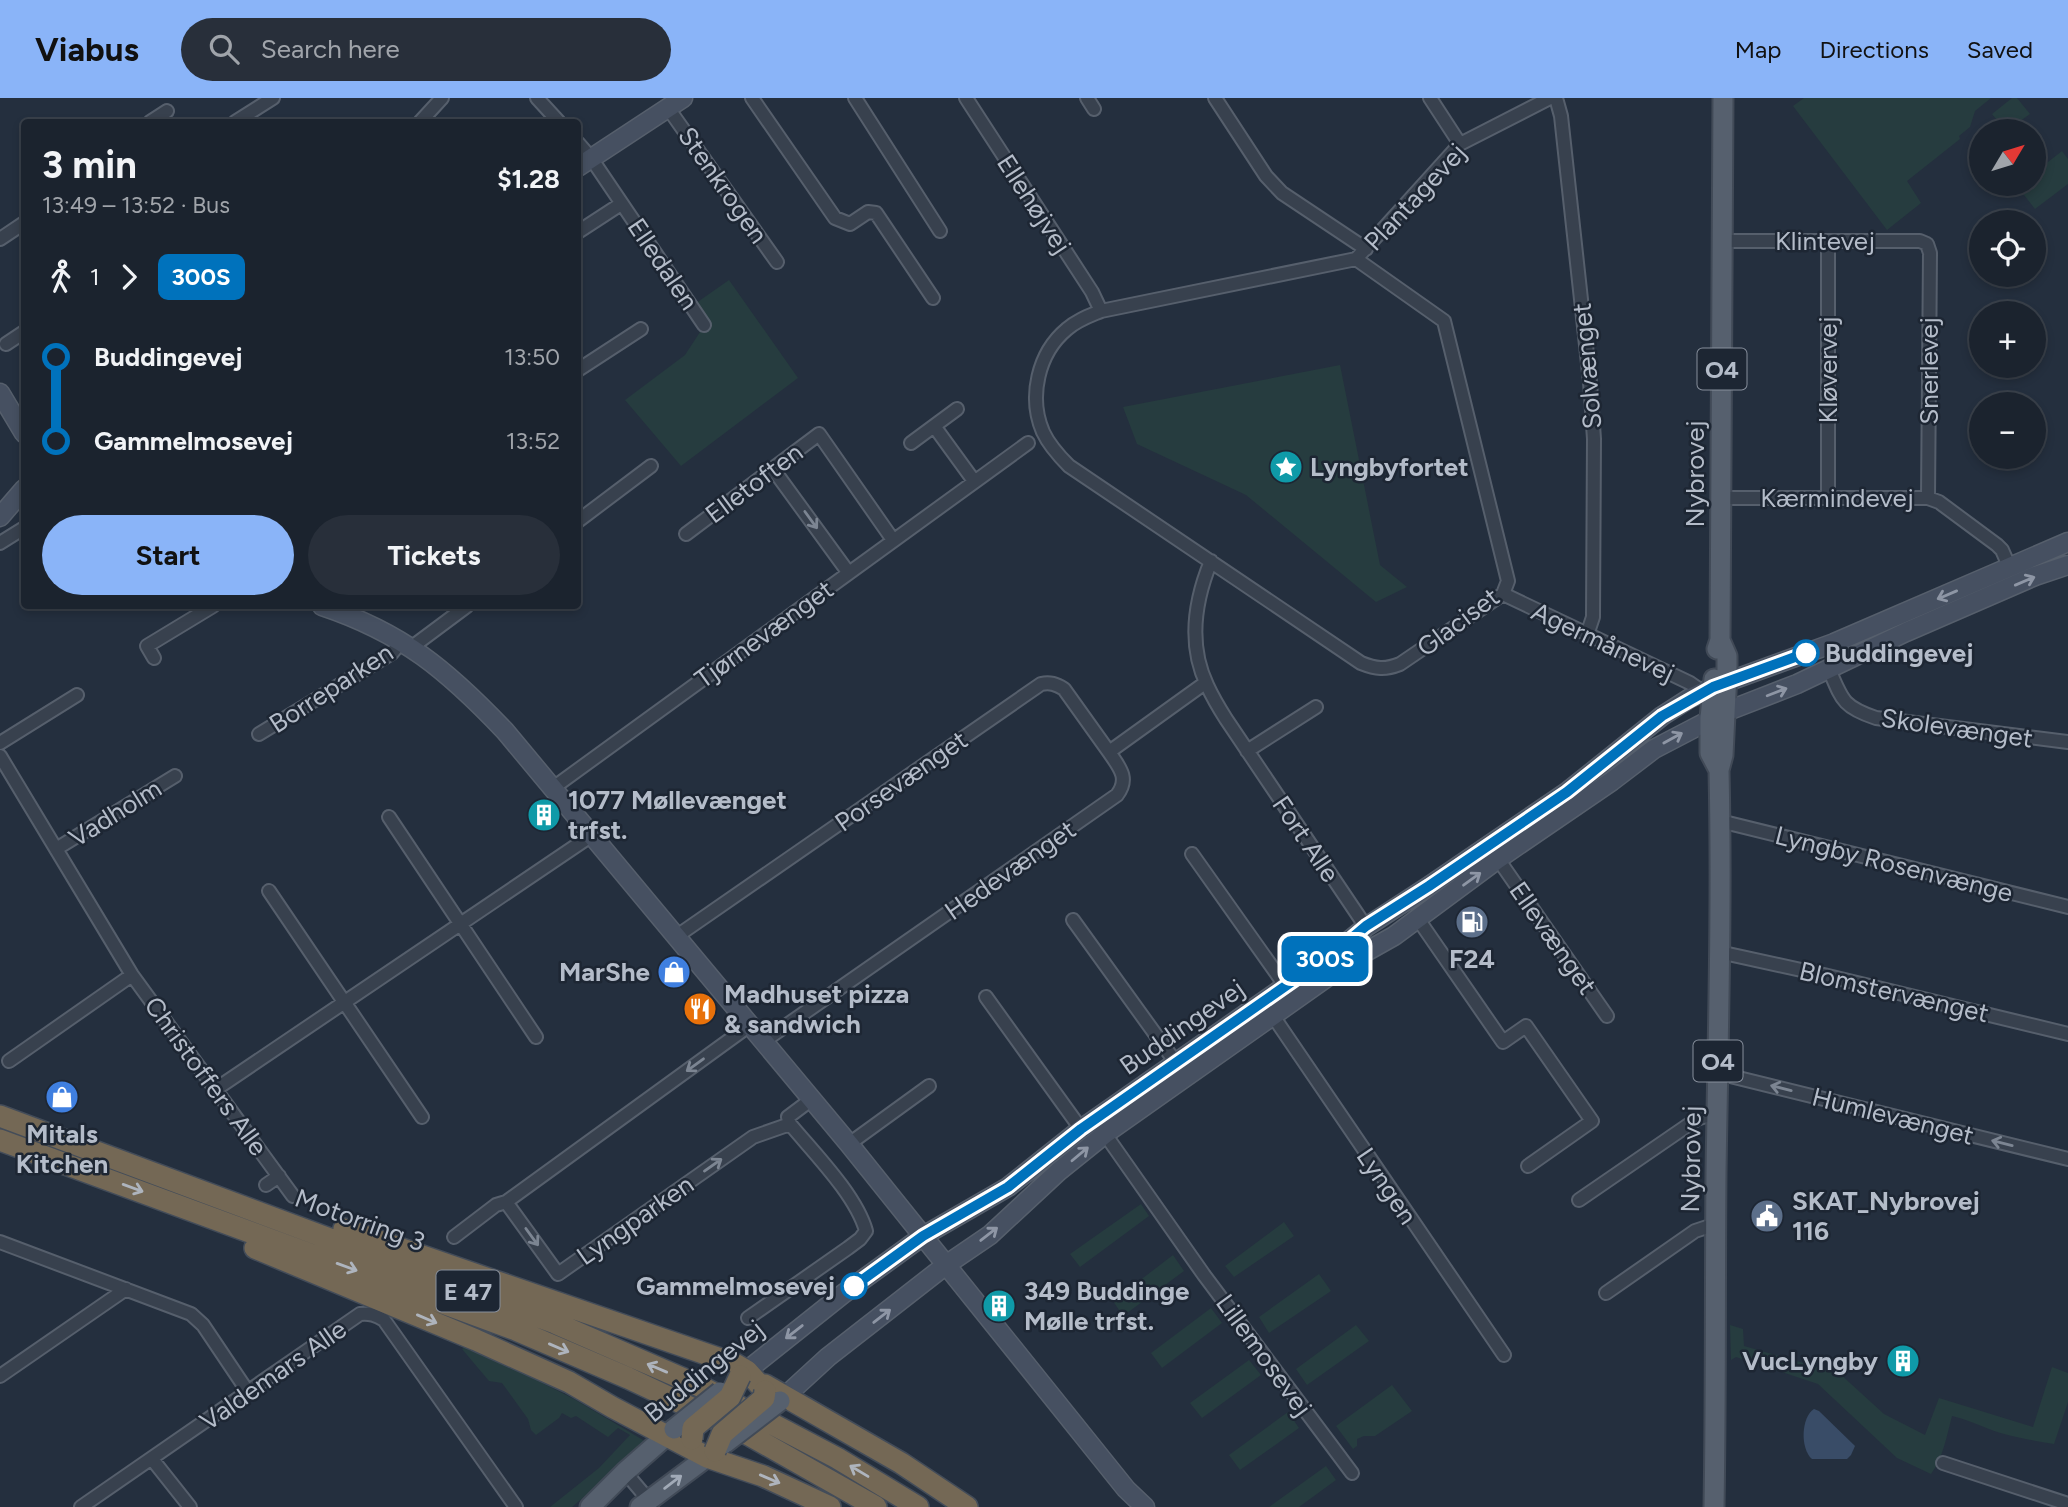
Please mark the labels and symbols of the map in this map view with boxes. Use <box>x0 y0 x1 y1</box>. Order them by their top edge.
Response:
north arrow <box>1969 119 2046 196</box>
street label: Stenkrogen <box>671 121 775 249</box>
street label: Plantagevej <box>1357 137 1473 257</box>
street label: Ellehøjvej <box>990 148 1078 260</box>
street label: Elledalen <box>621 212 705 316</box>
street label: Klintevej <box>1775 225 1875 257</box>
street label: Solvænget <box>1566 301 1608 430</box>
street label: Kløvervej <box>1812 317 1844 423</box>
street label: Snerlevej <box>1913 317 1945 425</box>
road number: O4 <box>1698 348 1746 390</box>
street label: Nybrovej <box>1679 421 1711 527</box>
street label: Elletoften <box>699 436 809 530</box>
place icon: Lyngbyfortet <box>1267 448 1305 486</box>
place label: Lyngbyfortet <box>1310 451 1469 483</box>
street label: Kærmindevej <box>1760 482 1914 514</box>
one-way arrow <box>803 511 818 530</box>
street label: Tjørnevænget <box>689 573 840 695</box>
one-way arrow <box>2013 573 2035 586</box>
street label: Glaciset <box>1410 581 1506 663</box>
one-way arrow <box>1937 589 1958 602</box>
street label: Agermånevej <box>1527 595 1679 689</box>
street label: Borreparken <box>263 636 399 740</box>
place label: Buddingevej <box>1825 637 1974 669</box>
marker: Buddingevej <box>1793 640 1819 666</box>
one-way arrow <box>1766 684 1787 697</box>
street label: Skolevænget <box>1879 702 2035 754</box>
street label: Porsevænget <box>829 723 974 838</box>
one-way arrow <box>1662 731 1683 744</box>
street label: Vadholm <box>63 772 167 854</box>
place label: 1077 Møllevænget trfst. <box>568 784 787 846</box>
street label: Fort Alle <box>1266 790 1346 888</box>
building icon: 1077 Møllevænget trfst. <box>525 796 563 834</box>
street label: Hedevænget <box>938 813 1082 927</box>
street label: Lyngby Rosenvænge <box>1772 819 2016 909</box>
one-way arrow <box>1462 871 1481 886</box>
street label: Ellevænget <box>1502 875 1604 1001</box>
fuel station icon: F24 <box>1453 903 1491 941</box>
line badge: 300S <box>1276 936 1374 982</box>
place label: F24 <box>1449 943 1495 975</box>
shop icon: MarShe <box>655 953 693 991</box>
street label: Blomstervænget <box>1796 955 1992 1029</box>
place label: MarShe <box>559 956 650 988</box>
street label: Buddingevej <box>1113 972 1251 1082</box>
place label: Madhuset pizza & sandwich <box>724 978 909 1040</box>
street label: Christoffers Alle <box>138 990 274 1162</box>
restaurant icon: Madhuset pizza & sandwich <box>681 990 719 1028</box>
road number: O4 <box>1694 1041 1742 1082</box>
one-way arrow <box>686 1058 705 1072</box>
shop icon: Mitals Kitchen <box>43 1078 81 1116</box>
street label: Humlevænget <box>1809 1080 1977 1152</box>
one-way arrow <box>1770 1081 1793 1095</box>
street label: Nybrovej <box>1674 1105 1708 1213</box>
place label: Mitals Kitchen <box>16 1118 108 1180</box>
one-way arrow <box>1991 1136 2014 1149</box>
street label: Lyngen <box>1350 1142 1424 1230</box>
one-way arrow <box>1070 1147 1088 1162</box>
one-way arrow <box>703 1158 722 1172</box>
street label: Lyngparken <box>570 1168 700 1272</box>
street label: Motorring 3 <box>291 1182 429 1258</box>
one-way arrow <box>122 1183 144 1196</box>
place label: SKAT_Nybrovej 116 <box>1792 1185 1980 1247</box>
public building icon: SKAT_Nybrovej 116 <box>1748 1197 1786 1235</box>
one-way arrow <box>525 1227 539 1246</box>
one-way arrow <box>979 1227 998 1242</box>
one-way arrow <box>335 1262 357 1275</box>
road number: E 47 <box>436 1270 500 1311</box>
place label: Gammelmosevej <box>636 1270 835 1302</box>
marker: Gammelmosevej <box>841 1273 867 1299</box>
place label: 349 Buddinge Mølle trfst. <box>1024 1275 1189 1337</box>
building icon: 349 Buddinge Mølle trfst. <box>980 1287 1018 1325</box>
street label: Lillemosevej <box>1209 1288 1319 1422</box>
one-way arrow <box>872 1308 890 1323</box>
street label: Valdemars Alle <box>194 1313 352 1437</box>
street label: Buddingevej <box>638 1313 770 1429</box>
one-way arrow <box>416 1314 437 1327</box>
one-way arrow <box>786 1324 804 1340</box>
building icon: VucLyngby <box>1884 1342 1922 1380</box>
one-way arrow <box>548 1343 569 1356</box>
place label: VucLyngby <box>1742 1345 1878 1377</box>
one-way arrow <box>647 1360 669 1373</box>
one-way arrow <box>850 1464 870 1478</box>
one-way arrow <box>759 1473 780 1486</box>
one-way arrow <box>664 1474 682 1489</box>

